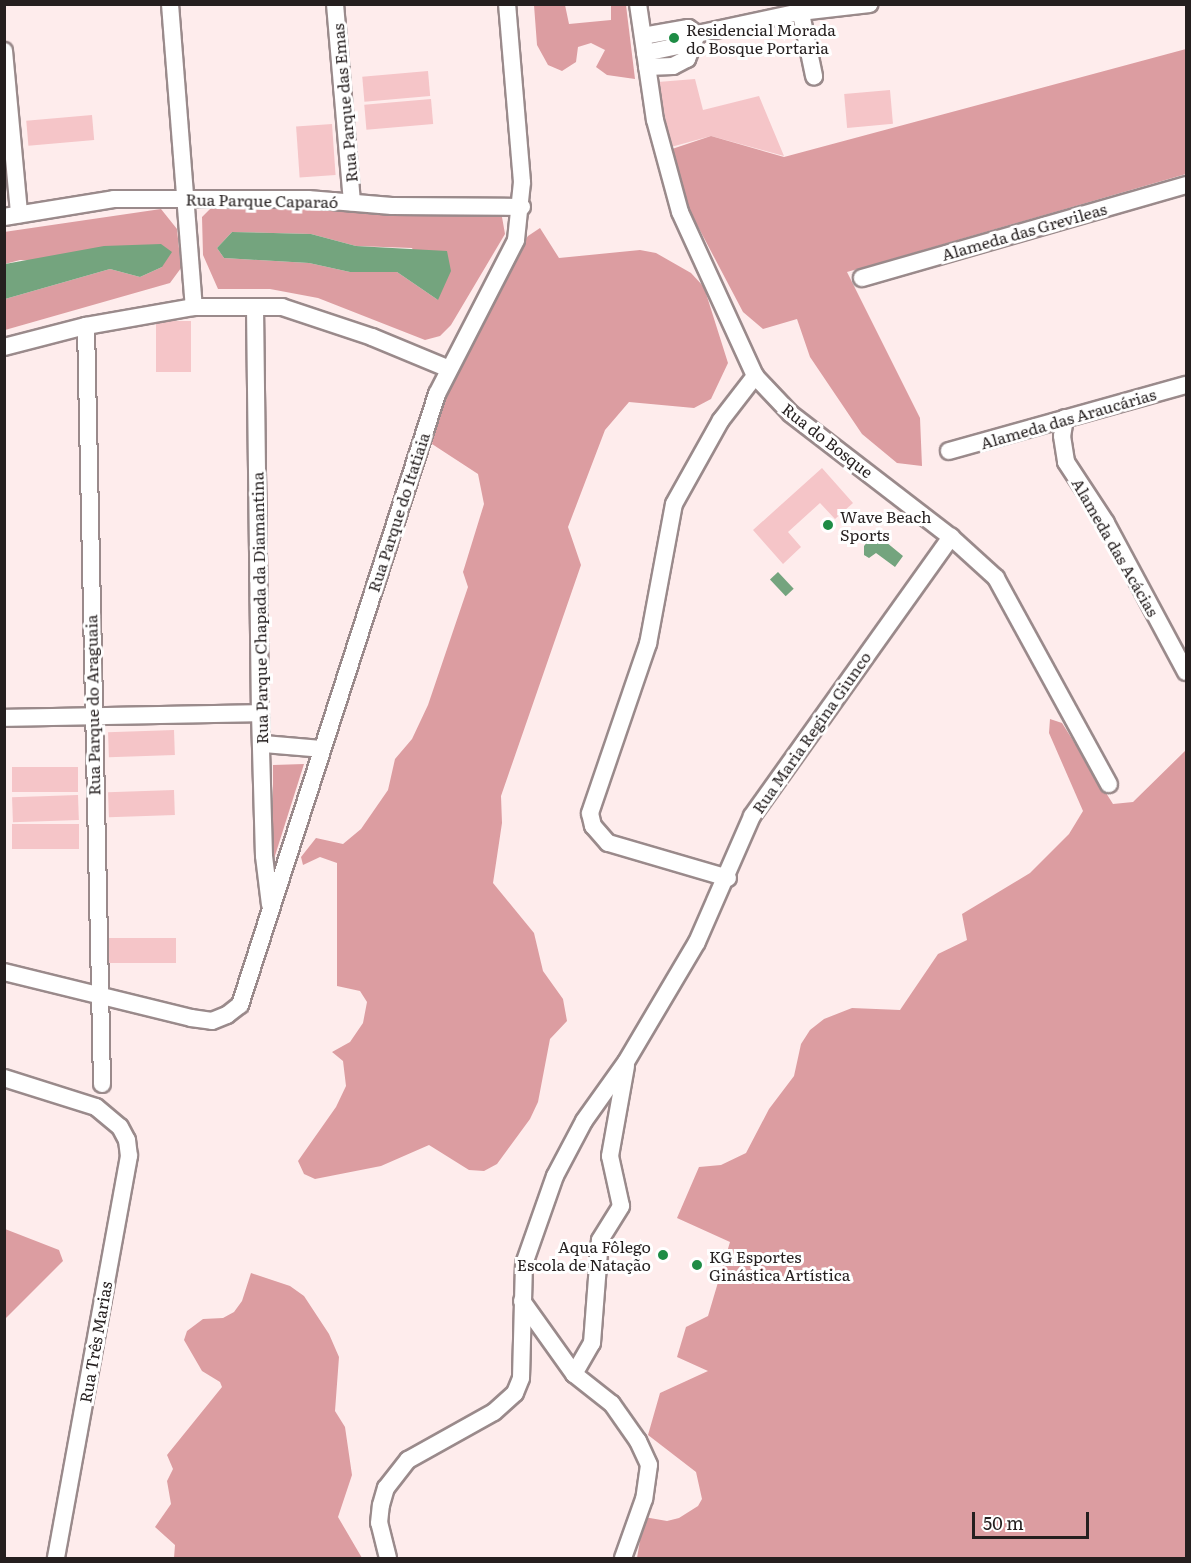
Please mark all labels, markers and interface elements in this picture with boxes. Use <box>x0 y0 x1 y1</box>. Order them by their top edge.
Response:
place label: Residencial Morada do Bosque Portaria <box>686 19 836 57</box>
street label: Rua Parque das Emas <box>327 23 361 183</box>
marker: Residencial Morada do Bosque Portaria <box>667 31 681 45</box>
street label: Rua Parque Caparaó <box>185 189 339 211</box>
street label: Alameda das Grevileas <box>939 198 1109 264</box>
street label: Alameda das Araucárias <box>978 384 1158 452</box>
street label: Rua do Bosque <box>779 399 877 481</box>
street label: Rua Parque do Itatiaia <box>363 430 433 594</box>
street label: Rua Parque Chapada da Diamantina <box>247 472 271 744</box>
street label: Alameda das Acácias <box>1068 474 1164 620</box>
place label: Wave Beach Sports <box>840 506 932 544</box>
marker: Wave Beach Sports <box>821 518 835 532</box>
street label: Rua Parque do Araguaia <box>81 614 103 796</box>
street label: Rua Maria Regina Giunco <box>748 647 874 817</box>
place label: Aqua Fôlego Escola de Natação <box>517 1236 651 1274</box>
place label: KG Esportes Ginástica Artística <box>709 1246 850 1284</box>
marker: Aqua Fôlego Escola de Natação <box>656 1248 670 1262</box>
marker: KG Esportes Ginástica Artística <box>690 1258 704 1272</box>
street label: Rua Três Marias <box>75 1280 115 1404</box>
scale bar <box>975 1500 1092 1538</box>
text: 50 m <box>983 1509 1024 1536</box>

